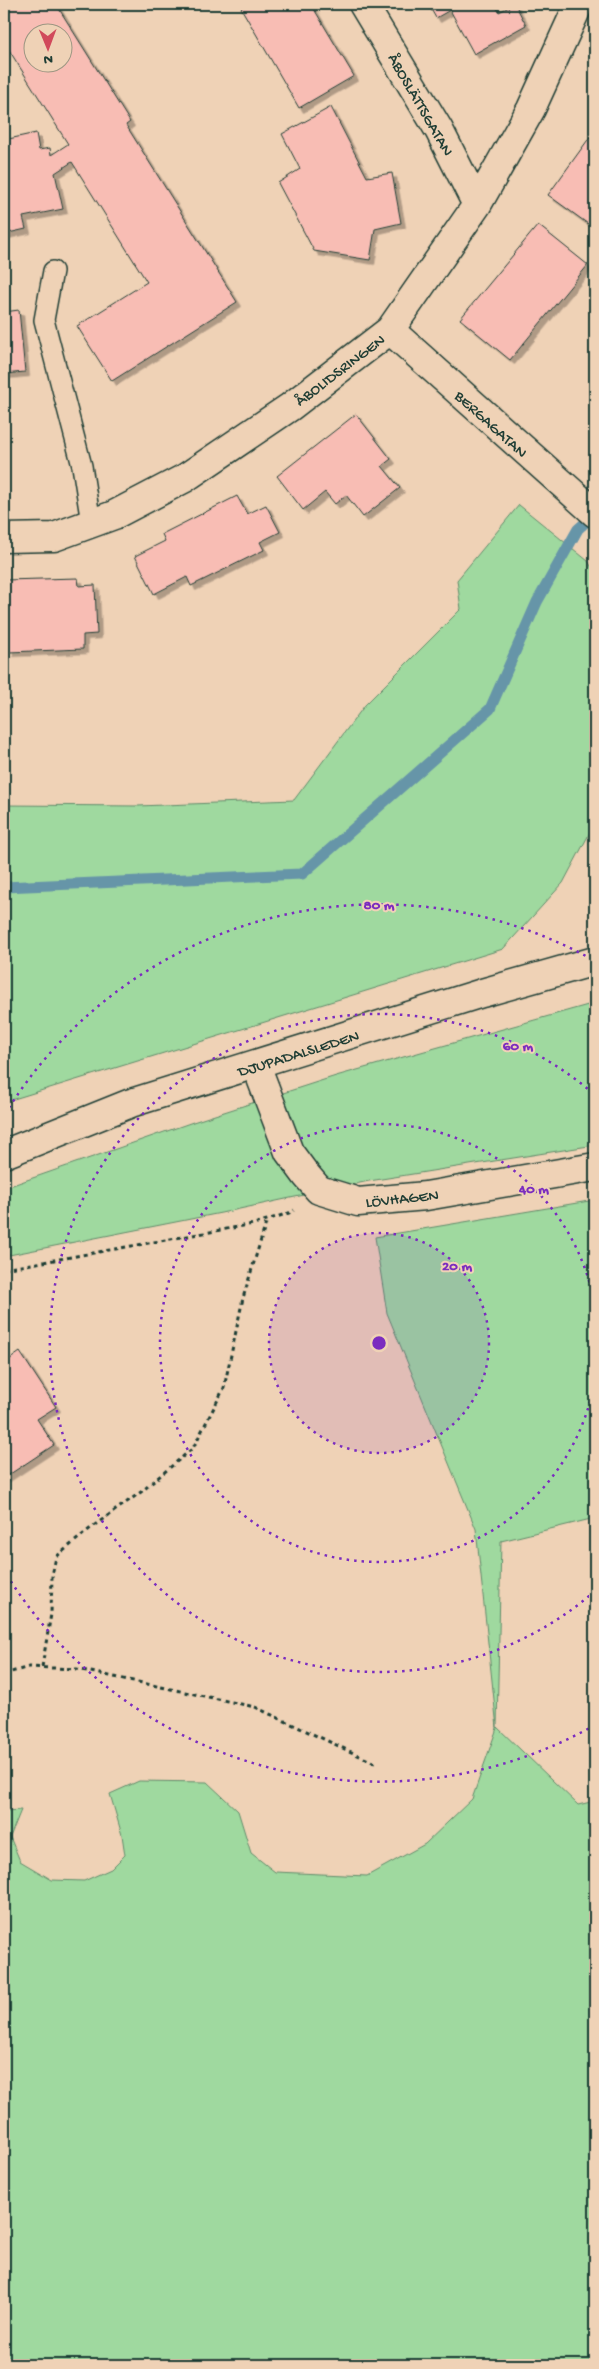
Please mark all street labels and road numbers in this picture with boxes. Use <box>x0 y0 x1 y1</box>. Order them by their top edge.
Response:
street label: ÅBOSLÄTTSGATAN <box>382 51 457 160</box>
street label: ÅBOLIDSRINGEN <box>292 331 390 412</box>
street label: BERGAGATAN <box>449 387 530 463</box>
street label: DJUPADALSLEDEN <box>235 1028 362 1083</box>
street label: LÖVHAGEN <box>365 1187 440 1214</box>

